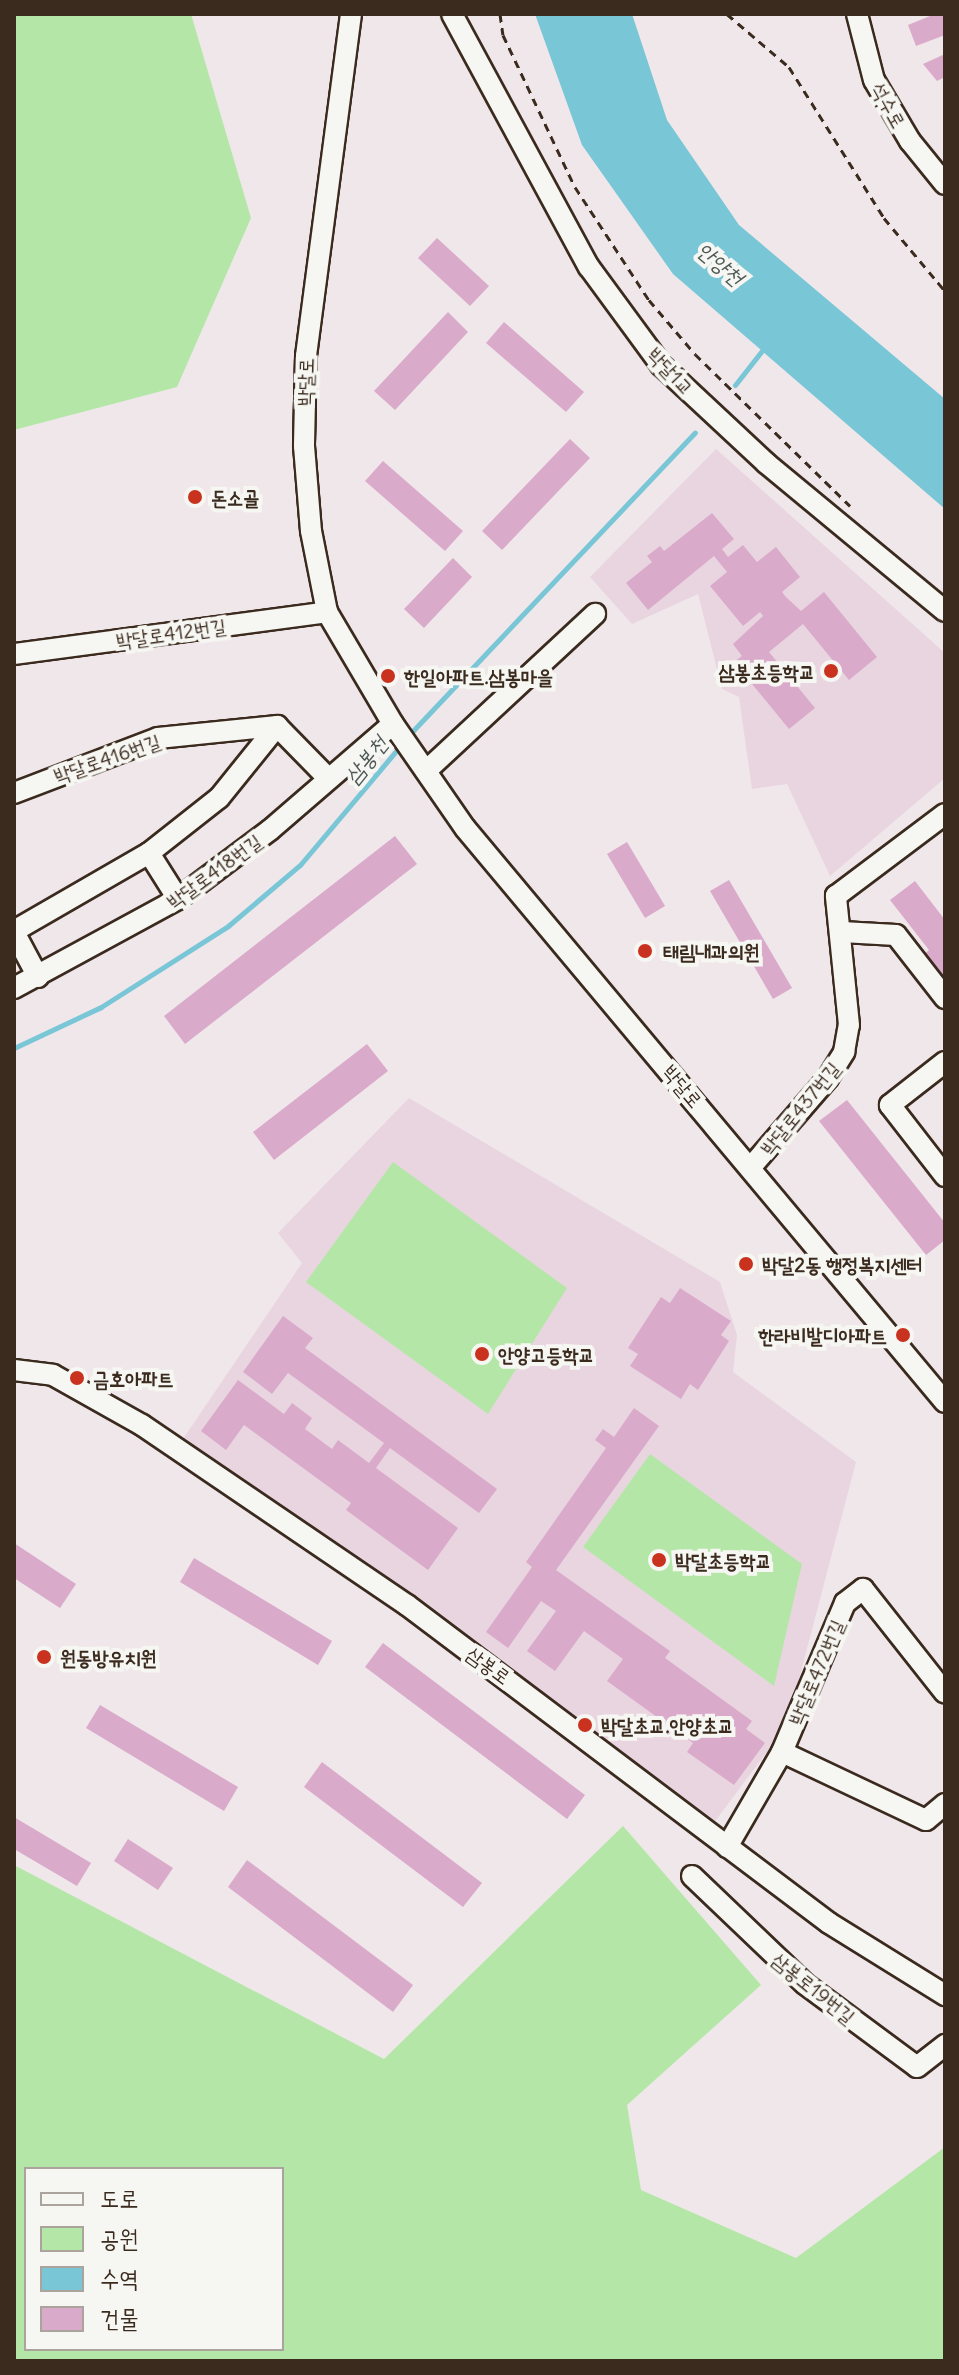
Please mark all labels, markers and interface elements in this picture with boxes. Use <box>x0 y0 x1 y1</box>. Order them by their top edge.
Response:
street label: 석수로 <box>867 78 911 132</box>
water label: 안양천 <box>691 237 749 291</box>
street label: 박달1교 <box>643 342 699 400</box>
street label: 박달로 <box>292 357 318 407</box>
place label: 돈소골 <box>211 485 259 509</box>
marker: 돈소골 <box>186 488 204 506</box>
street label: 박달로412번길 <box>115 613 227 653</box>
place label: 삼봉초등학교 <box>718 659 815 683</box>
marker: 삼봉초등학교 <box>822 662 840 680</box>
place label: 한일아파트.삼봉마을 <box>404 664 553 688</box>
marker: 한일아파트.삼봉마을 <box>379 667 397 685</box>
street label: 박달로416번길 <box>50 729 164 787</box>
water label: 삼봉천 <box>339 731 393 789</box>
street label: 박달로418번길 <box>162 829 266 913</box>
place label: 태림내과의원 <box>663 939 760 963</box>
marker: 태림내과의원 <box>634 940 656 962</box>
street label: 박달로437번길 <box>755 1056 845 1160</box>
street label: 박달로 <box>658 1060 708 1112</box>
place label: 박달2동 행정복지센터 <box>762 1252 923 1276</box>
marker: 박달2동 행정복지센터 <box>737 1255 755 1273</box>
place label: 한라비발디아파트 <box>758 1323 887 1347</box>
marker: 한라비발디아파트 <box>894 1326 912 1344</box>
place label: 안양고등학교 <box>498 1342 595 1366</box>
marker: 안양고등학교 <box>473 1345 491 1363</box>
place label: 금호아파트 <box>93 1366 173 1390</box>
marker: 금호아파트 <box>68 1369 86 1387</box>
place label: 박달초등학교 <box>675 1548 772 1572</box>
marker: 박달초등학교 <box>650 1551 668 1569</box>
street label: 박달로472번길 <box>783 1615 849 1729</box>
street label: 삼봉로 <box>462 1641 516 1689</box>
place label: 원동방유치원 <box>60 1645 157 1669</box>
marker: 원동방유치원 <box>35 1648 53 1666</box>
place label: 박달초교.안양초교 <box>601 1713 734 1737</box>
marker: 박달초교.안양초교 <box>576 1716 594 1734</box>
street label: 삼봉로19번길 <box>768 1947 860 2029</box>
legend <box>24 2167 284 2351</box>
text: 도로 <box>100 2183 139 2213</box>
text: 공원 <box>100 2223 139 2253</box>
text: 수역 <box>100 2263 139 2293</box>
text: 건물 <box>100 2303 139 2333</box>

